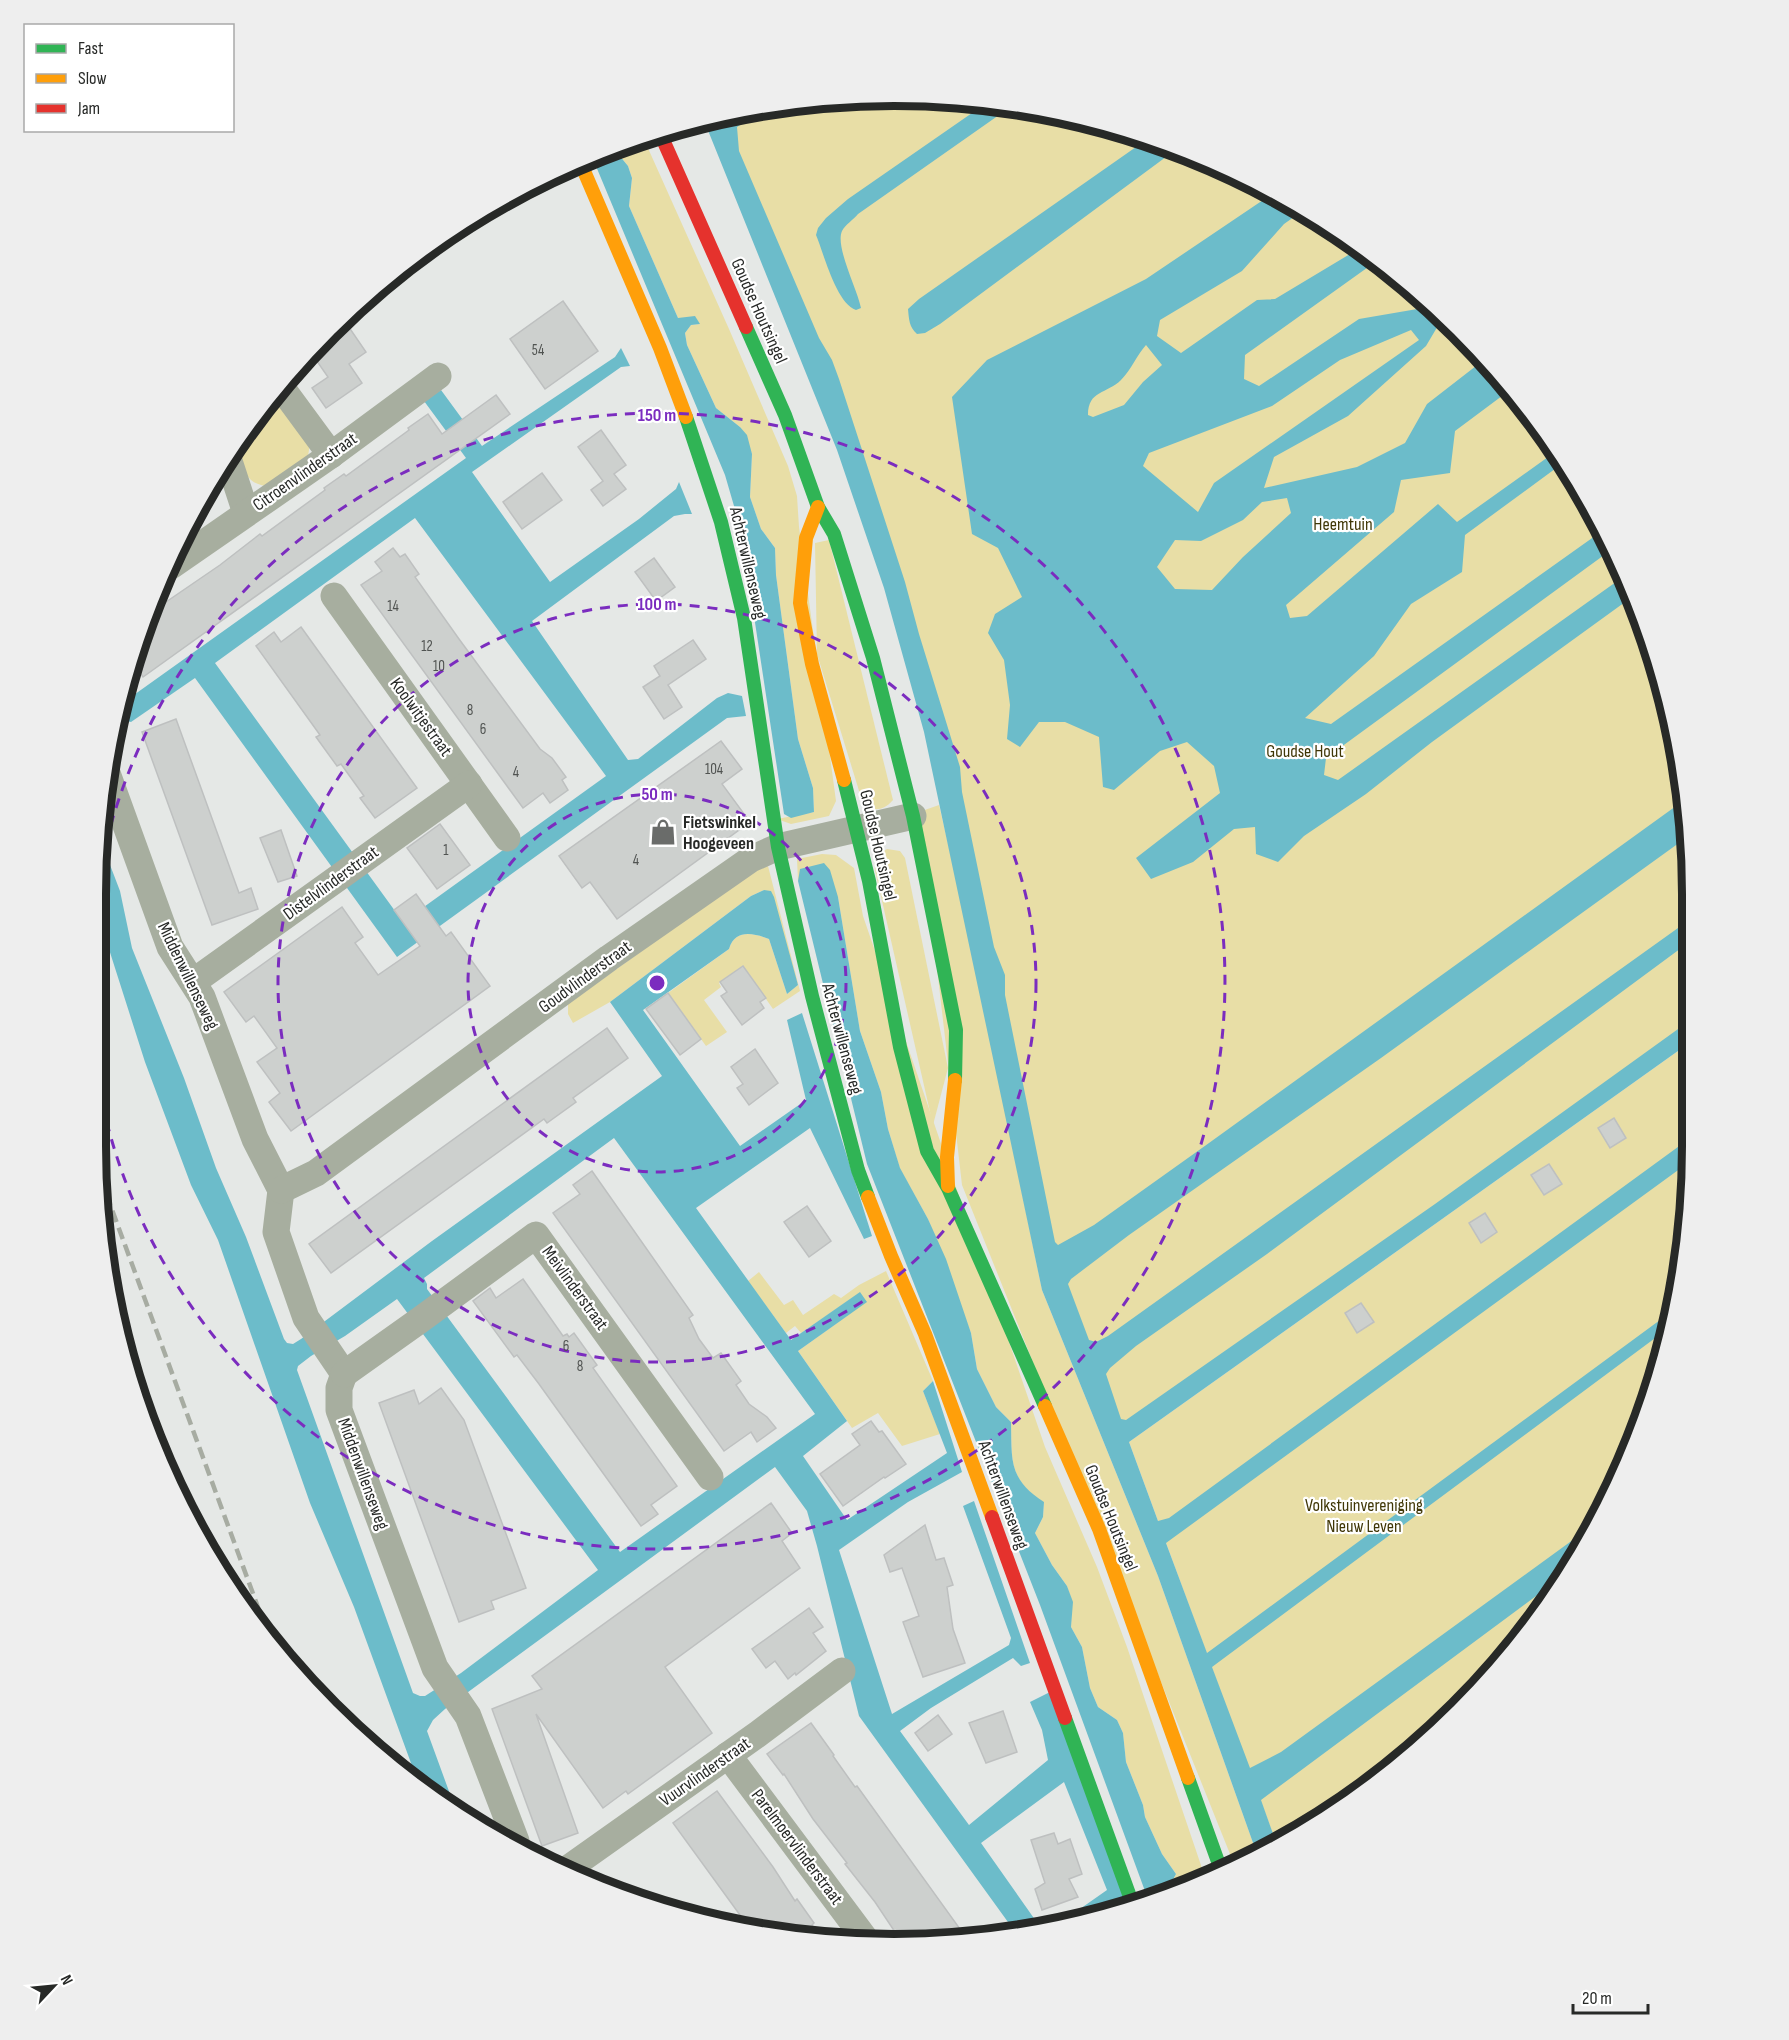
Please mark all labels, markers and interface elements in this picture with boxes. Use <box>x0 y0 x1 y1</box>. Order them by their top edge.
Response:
legend <box>24 24 234 132</box>
text: Fast <box>78 38 104 59</box>
text: Slow <box>78 68 107 89</box>
text: Jam <box>77 98 100 119</box>
street label: Goudse Houtsingel <box>726 255 792 367</box>
house number: 54 <box>532 341 544 360</box>
text: 150 m <box>638 405 676 426</box>
street label: Citroenvlinderstraat <box>249 428 362 516</box>
street label: Achterwillenseweg <box>725 504 771 621</box>
park label: Heemtuin <box>1313 514 1373 535</box>
text: 100 m <box>638 594 677 615</box>
house number: 14 <box>387 597 399 616</box>
house number: 12 <box>421 637 433 656</box>
house number: 10 <box>433 657 445 676</box>
street label: Koolwitjestraat <box>386 674 457 761</box>
house number: 8 <box>467 701 473 720</box>
house number: 6 <box>480 720 486 739</box>
park label: Goudse Hout <box>1266 741 1344 762</box>
house number: 104 <box>705 760 723 779</box>
house number: 4 <box>513 763 519 782</box>
text: 50 m <box>641 784 673 805</box>
street label: Goudse Houtsingel <box>855 788 901 902</box>
place label: Fietswinkel Hoogeveen <box>683 812 756 854</box>
shop icon: Fietswinkel Hoogeveen <box>648 817 678 847</box>
street label: Distelvlinderstraat <box>279 841 383 924</box>
house number: 1 <box>443 841 449 860</box>
house number: 4 <box>633 851 639 870</box>
street label: Middenwillenseweg <box>153 919 223 1033</box>
street label: Goudvlinderstraat <box>535 936 636 1018</box>
centre of rings <box>647 973 667 993</box>
street label: Achterwillenseweg <box>817 980 867 1097</box>
street label: Meivlinderstraat <box>537 1242 613 1335</box>
house number: 6 <box>563 1337 569 1356</box>
house number: 8 <box>577 1357 583 1376</box>
street label: Middenwillenseweg <box>333 1415 393 1533</box>
street label: Achterwillenseweg <box>973 1437 1032 1552</box>
street label: Goudse Houtsingel <box>1080 1462 1142 1574</box>
park label: Volkstuinvereniging Nieuw Leven <box>1305 1495 1423 1537</box>
street label: Vuurvlinderstraat <box>656 1733 755 1811</box>
street label: Parelmoervlinderstraat <box>747 1785 847 1909</box>
north arrow <box>24 1956 84 2016</box>
text: N <box>56 1972 77 1988</box>
scale bar <box>1573 1977 1648 2015</box>
text: 20 m <box>1582 1988 1612 2009</box>

